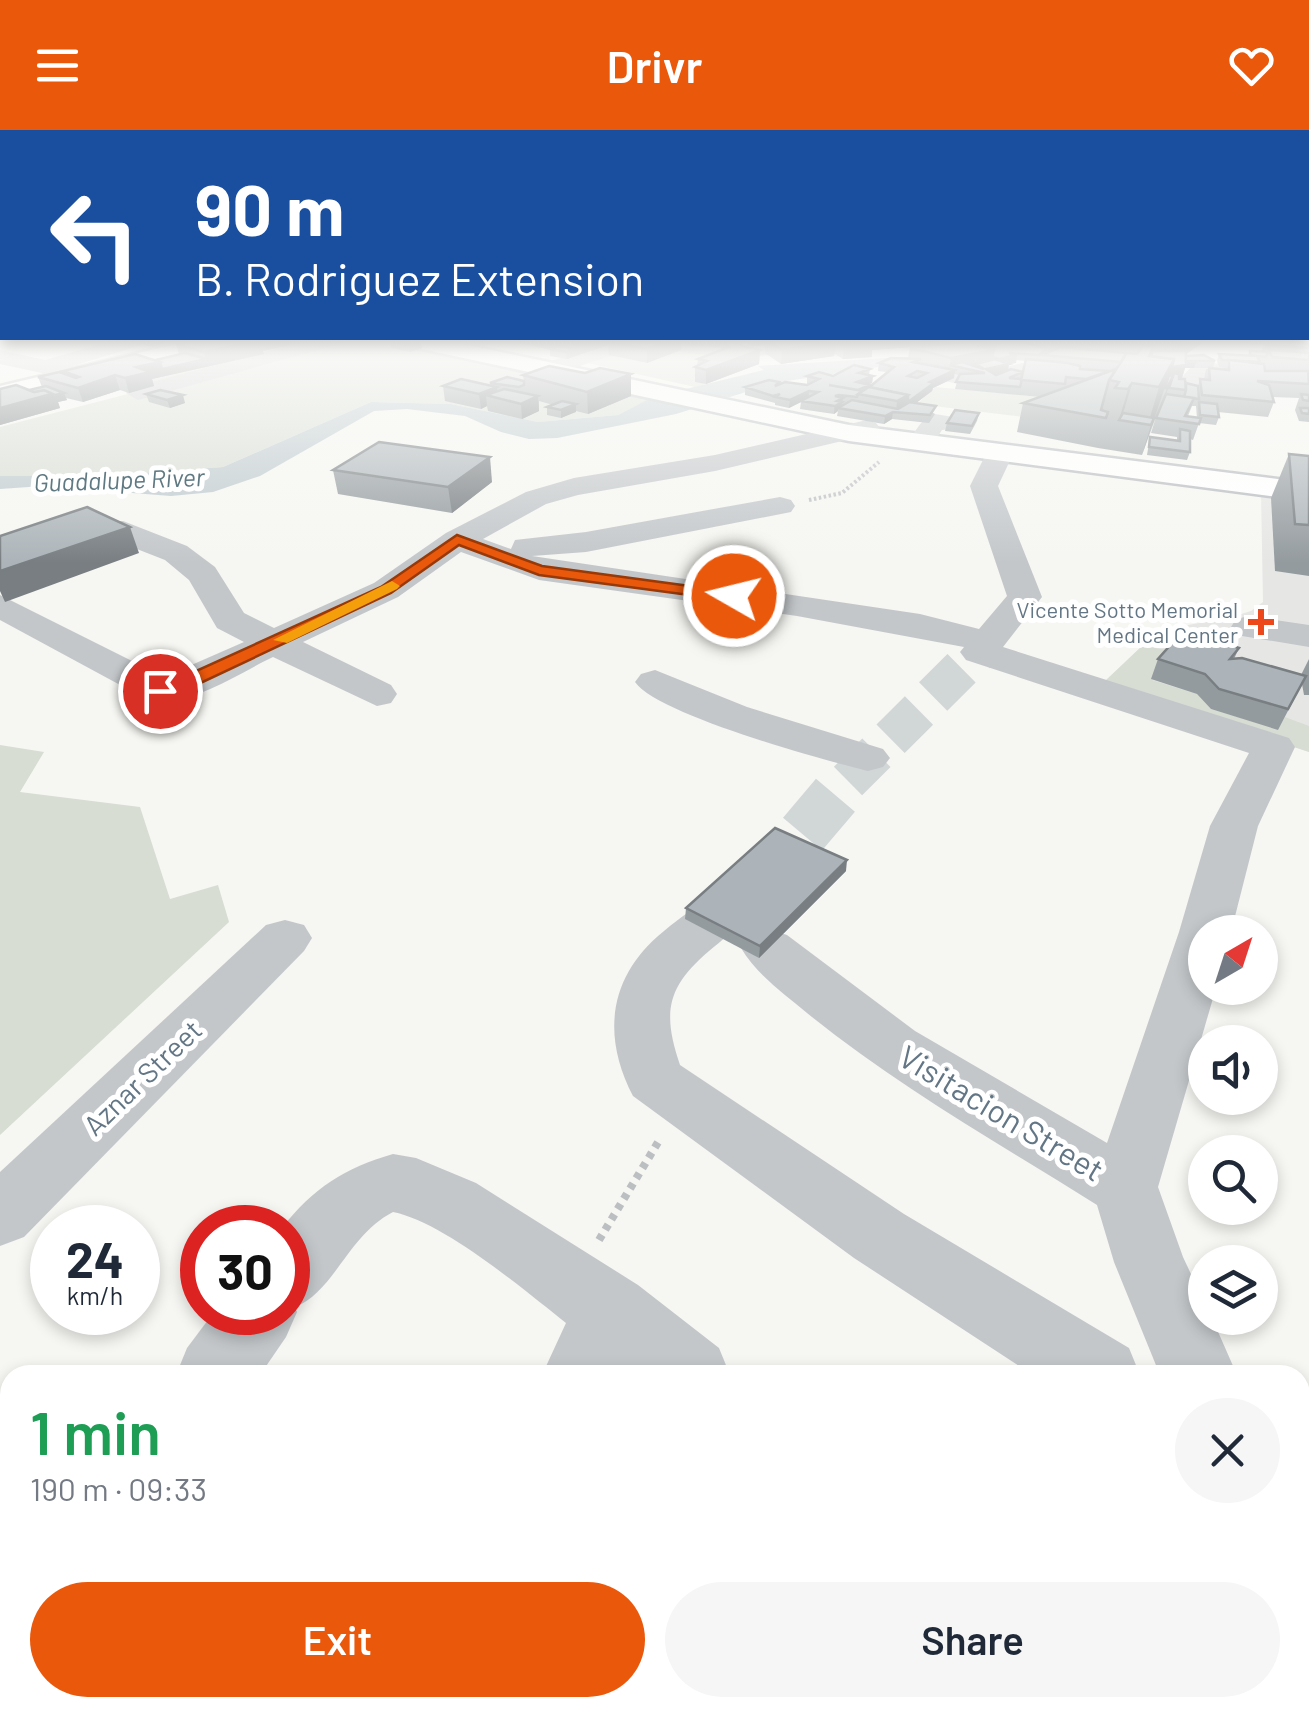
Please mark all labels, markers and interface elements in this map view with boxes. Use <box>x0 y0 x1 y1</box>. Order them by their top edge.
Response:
icon: menu <box>30 38 85 93</box>
text: Drivr <box>607 38 702 92</box>
icon: heart <box>1224 38 1279 93</box>
text: 90 m <box>195 166 345 250</box>
icon: left <box>30 170 160 300</box>
text: B. Rodriguez Extension <box>195 251 644 305</box>
water label: Guadalupe River <box>33 461 206 497</box>
position arrow <box>682 544 786 648</box>
place label: Vicente Sotto Memorial Medical Center <box>1016 596 1238 647</box>
marker: Vicente Sotto Memorial Medical Center <box>1248 609 1274 635</box>
pin <box>118 649 203 734</box>
icon: arrive <box>133 664 188 719</box>
north arrow <box>1188 915 1278 1005</box>
map controls <box>1188 915 1278 1335</box>
street label: Aznar Street <box>76 1012 208 1142</box>
button: sound <box>1188 1025 1278 1115</box>
street label: Visitacion Street <box>893 1036 1111 1188</box>
button: search <box>1188 1135 1278 1225</box>
speed limit sign: 30 <box>180 1205 310 1335</box>
text: 24 <box>66 1228 124 1288</box>
button: layers <box>1188 1245 1278 1335</box>
text: km/h <box>67 1280 123 1310</box>
text: 1 min <box>30 1395 161 1467</box>
button: close <box>1175 1398 1280 1503</box>
text: 190 m · 09:33 <box>30 1469 207 1507</box>
button: Exit <box>30 1582 645 1697</box>
button: Share <box>665 1582 1280 1697</box>

